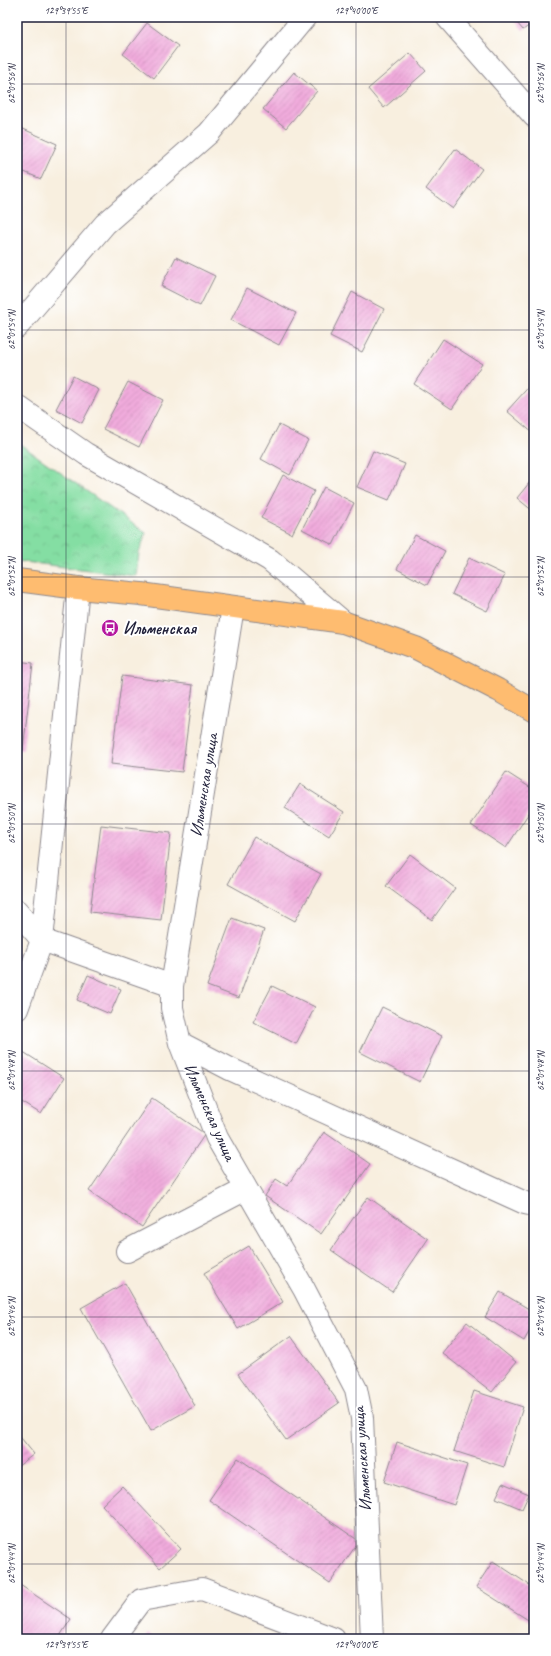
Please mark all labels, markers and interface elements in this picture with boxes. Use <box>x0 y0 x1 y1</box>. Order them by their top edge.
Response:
text: 129°39'55"E <box>44 4 89 17</box>
text: 129°40'00"E <box>334 4 379 17</box>
text: 62°01'56"N <box>5 62 18 104</box>
text: 62°01'56"N <box>534 62 547 104</box>
text: 62°01'54"N <box>5 308 18 350</box>
text: 62°01'54"N <box>534 308 547 350</box>
text: 62°01'52"N <box>5 555 18 597</box>
text: 62°01'52"N <box>534 555 547 597</box>
bus stop icon: Ильменская <box>100 618 120 638</box>
place label: Ильменская <box>123 618 197 639</box>
street label: Ильменская улица <box>185 730 223 838</box>
text: 62°01'50"N <box>5 802 18 844</box>
text: 62°01'50"N <box>534 802 547 844</box>
text: 62°01'48"N <box>5 1049 18 1091</box>
text: 62°01'48"N <box>534 1049 547 1091</box>
street label: Ильменская улица <box>179 1060 242 1166</box>
text: 62°01'46"N <box>5 1295 18 1337</box>
text: 62°01'46"N <box>534 1295 547 1337</box>
street label: Ильменская улица <box>348 1404 376 1512</box>
text: 62°01'44"N <box>5 1542 18 1584</box>
text: 62°01'44"N <box>534 1542 547 1584</box>
text: 129°39'55"E <box>44 1638 89 1651</box>
text: 129°40'00"E <box>334 1638 379 1651</box>

